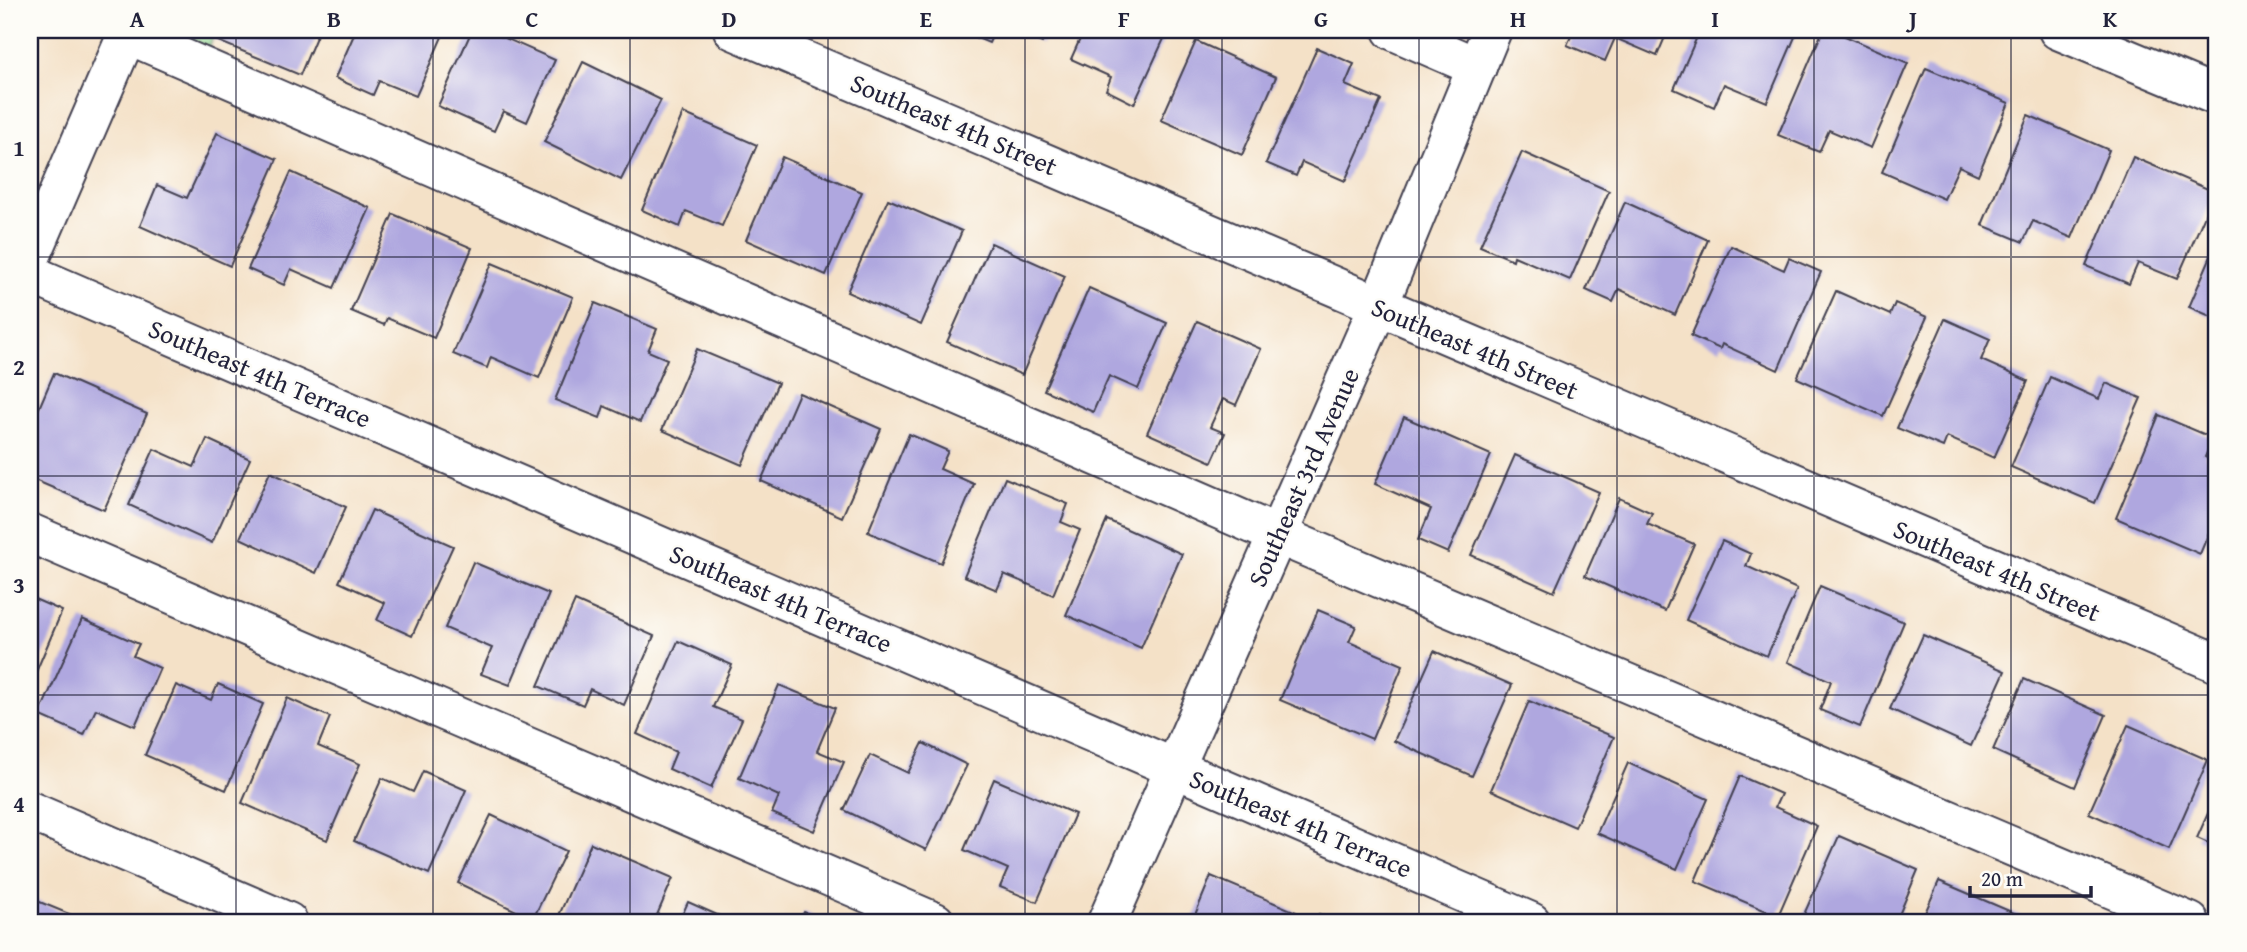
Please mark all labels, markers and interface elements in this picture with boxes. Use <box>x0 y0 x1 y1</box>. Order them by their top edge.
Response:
text: A <box>130 2 145 35</box>
text: B <box>327 2 341 35</box>
text: C <box>525 2 539 35</box>
text: D <box>722 2 737 35</box>
text: E <box>920 2 932 35</box>
text: F <box>1118 2 1130 35</box>
text: G <box>1314 2 1328 35</box>
text: H <box>1510 2 1526 35</box>
text: I <box>1711 2 1719 35</box>
text: J <box>1905 2 1917 35</box>
text: K <box>2103 2 2118 35</box>
street label: Southeast 4th Street <box>845 63 1063 185</box>
text: 1 <box>13 131 25 164</box>
street label: Southeast 4th Street <box>1366 287 1584 409</box>
street label: Southeast 4th Terrace <box>143 308 377 438</box>
text: 2 <box>13 350 25 383</box>
street label: Southeast 3rd Avenue <box>1237 361 1369 593</box>
street label: Southeast 4th Street <box>1888 509 2106 631</box>
street label: Southeast 4th Terrace <box>664 533 898 663</box>
text: 3 <box>13 568 25 601</box>
street label: Southeast 4th Terrace <box>1184 758 1418 888</box>
text: 4 <box>13 787 25 820</box>
scale bar <box>1970 854 2091 898</box>
text: 20 m <box>1981 863 2023 894</box>

